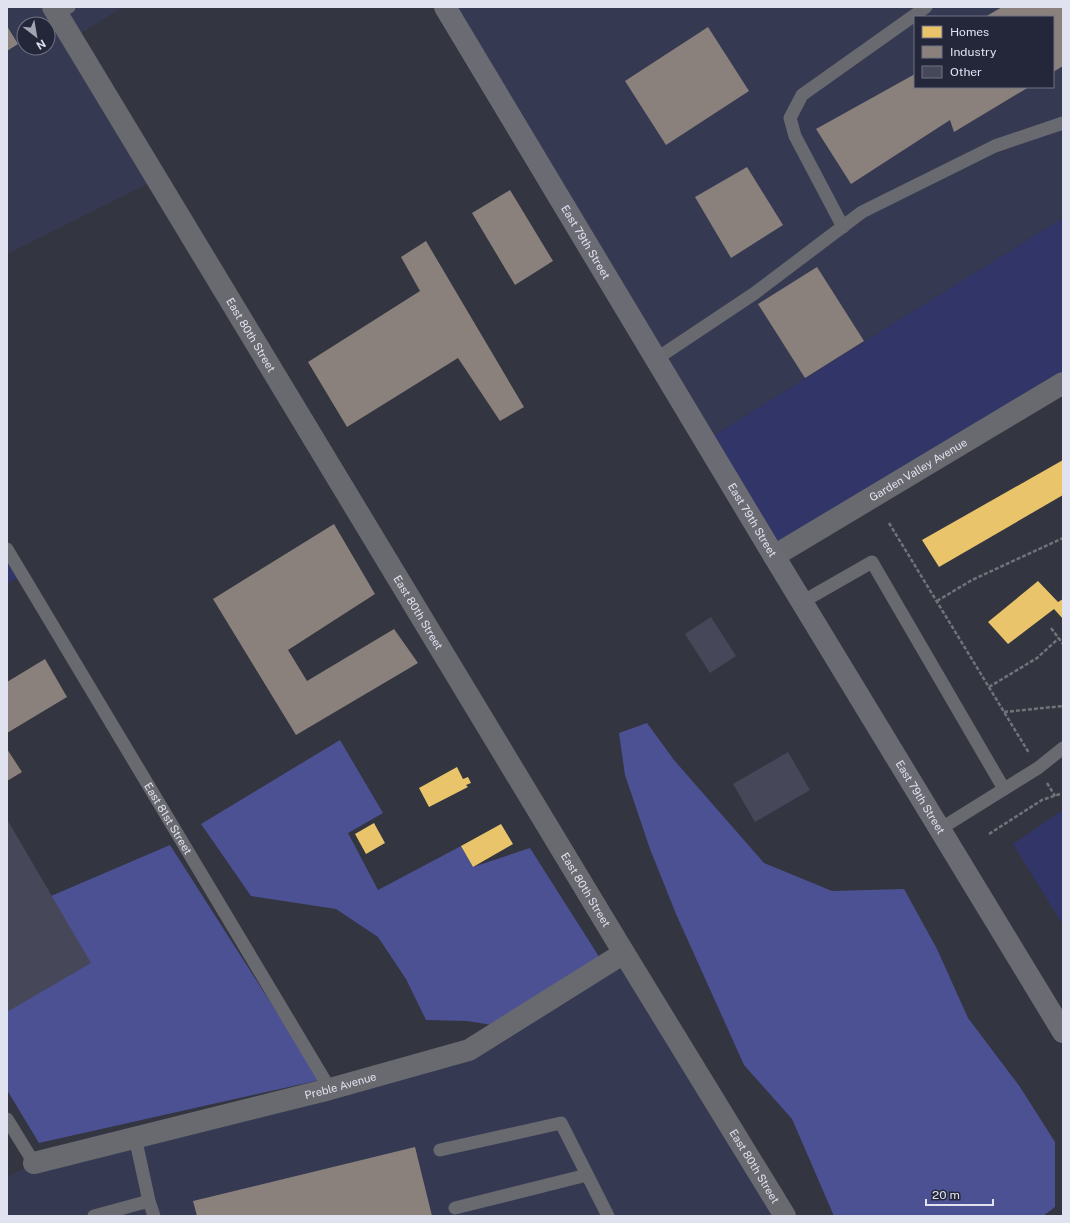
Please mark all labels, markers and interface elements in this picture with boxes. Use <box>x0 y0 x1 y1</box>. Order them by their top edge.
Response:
north arrow <box>16 16 56 56</box>
legend <box>914 16 1054 88</box>
text: Homes <box>950 25 989 39</box>
text: N <box>34 37 48 52</box>
text: Industry <box>950 45 997 59</box>
text: Other <box>950 65 982 79</box>
street label: East 79th Street <box>559 203 613 281</box>
street label: East 80th Street <box>224 296 278 374</box>
street label: Garden Valley Avenue <box>867 436 969 504</box>
street label: East 79th Street <box>726 481 779 559</box>
street label: East 80th Street <box>391 573 445 652</box>
street label: East 79th Street <box>893 758 947 836</box>
street label: East 81st Street <box>142 780 194 856</box>
street label: East 80th Street <box>559 850 613 929</box>
street label: Preble Avenue <box>303 1070 378 1101</box>
street label: East 80th Street <box>727 1127 782 1205</box>
scale bar <box>926 1181 993 1207</box>
text: 20 m <box>932 1188 960 1202</box>

